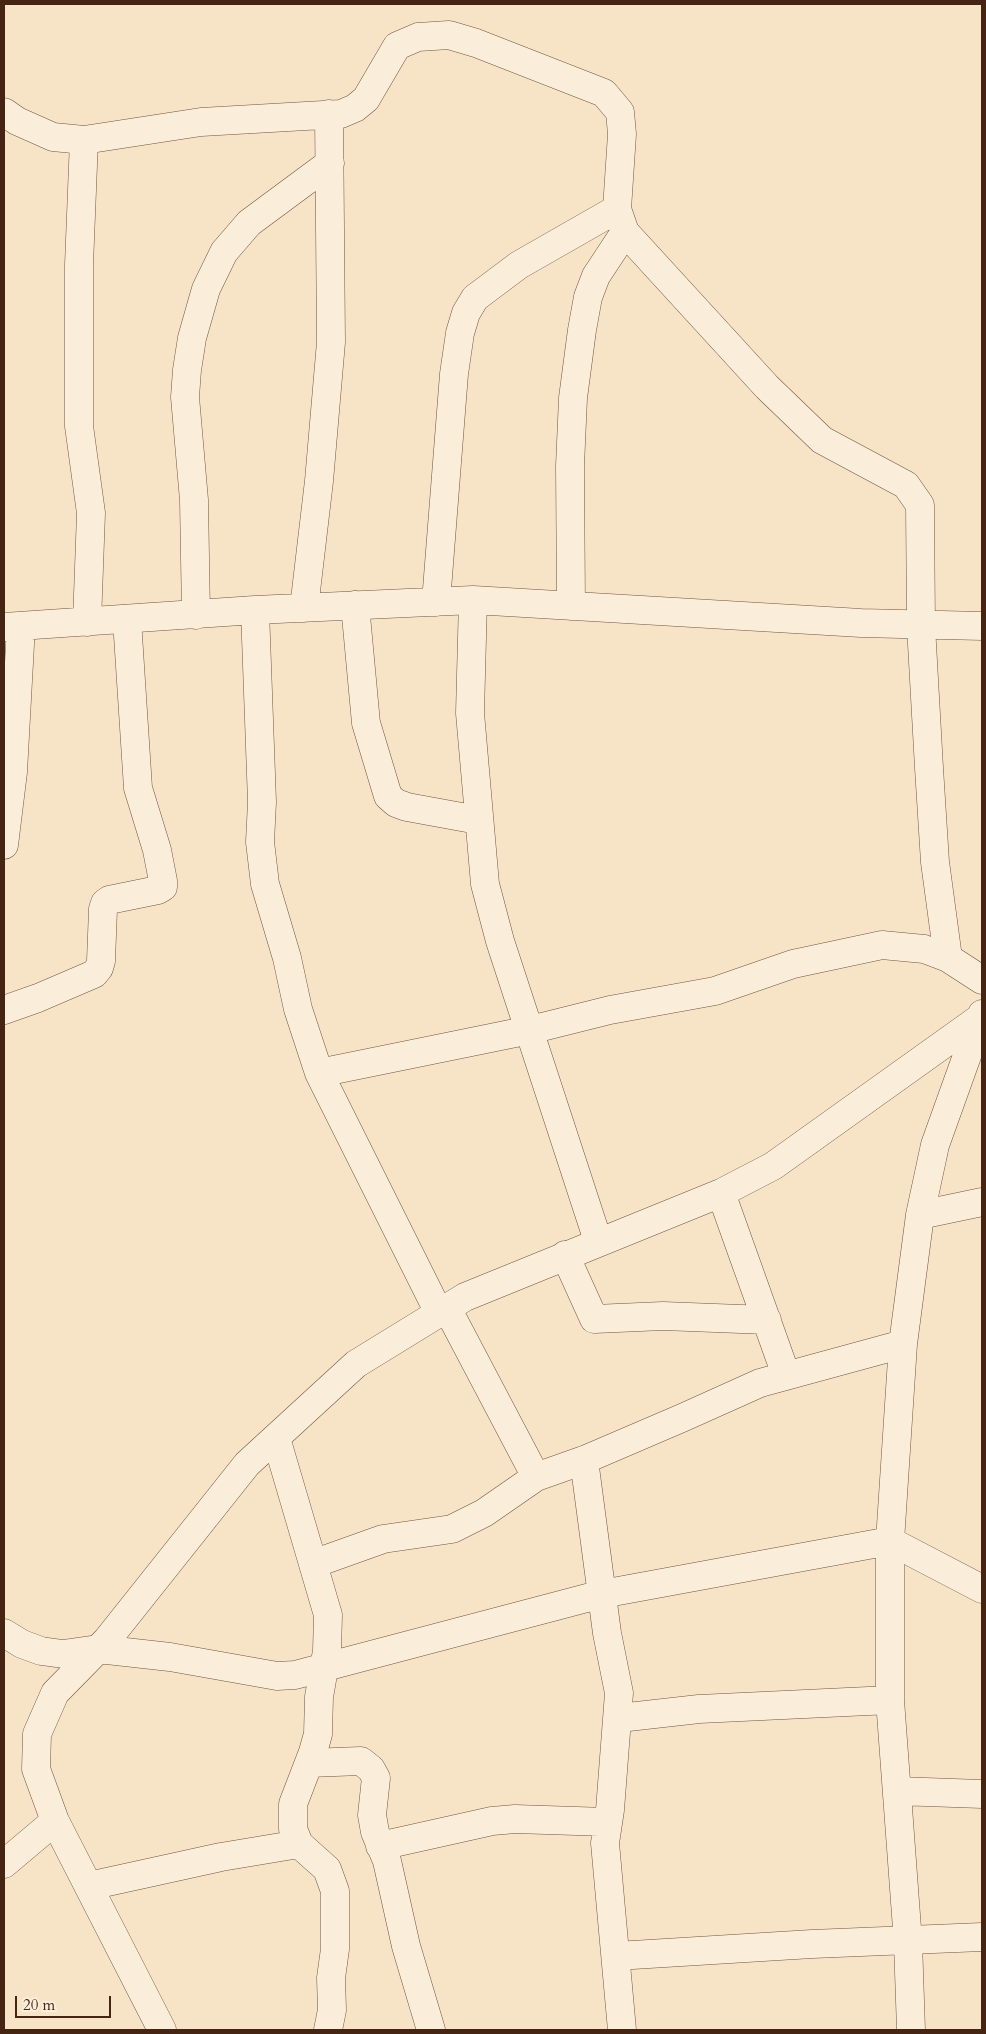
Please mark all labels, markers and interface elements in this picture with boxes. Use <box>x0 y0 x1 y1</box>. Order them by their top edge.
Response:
scale bar <box>18 1986 114 2018</box>
text: 20 m <box>23 1995 55 2015</box>

